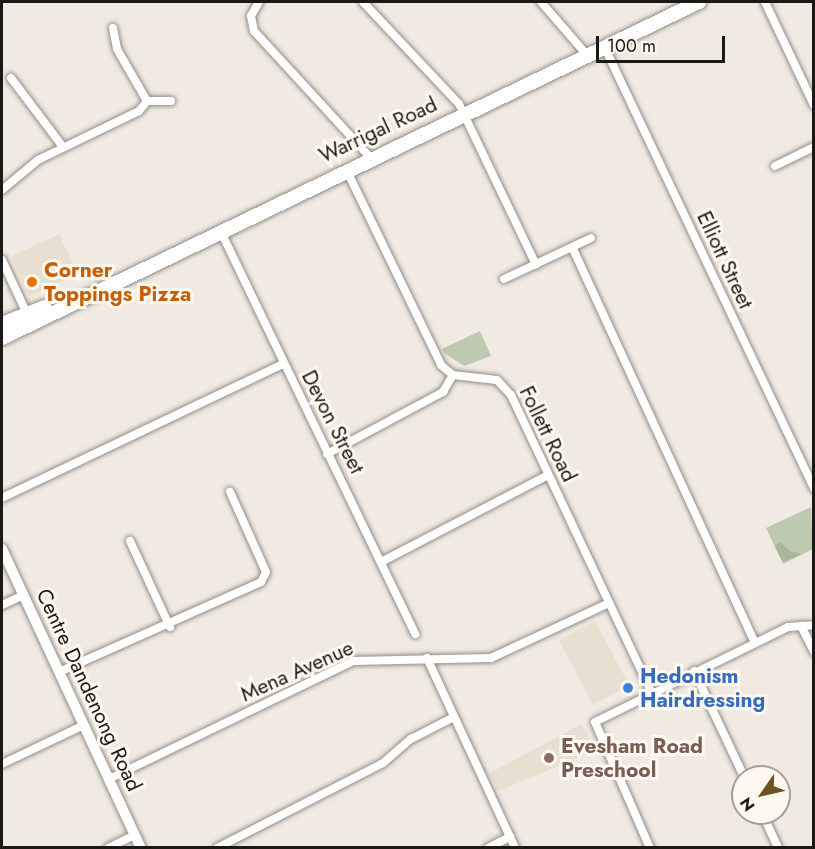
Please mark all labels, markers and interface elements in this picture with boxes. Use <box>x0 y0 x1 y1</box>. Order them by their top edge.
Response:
scale bar <box>599 24 728 62</box>
text: 100 m <box>607 33 656 59</box>
street label: Warrigal Road <box>315 92 441 168</box>
street label: Elliott Street <box>691 207 759 313</box>
place label: Corner Toppings Pizza <box>44 257 191 307</box>
marker: Corner Toppings Pizza <box>25 275 39 289</box>
street label: Devon Street <box>296 366 370 478</box>
street label: Follett Road <box>514 382 582 486</box>
street label: Centre Dandenong Road <box>31 585 147 795</box>
street label: Mena Avenue <box>237 635 357 707</box>
place label: Hedonism Hairdressing <box>640 663 765 713</box>
marker: Hedonism Hairdressing <box>621 681 635 695</box>
place label: Evesham Road Preschool <box>561 733 703 783</box>
marker: Evesham Road Preschool <box>542 751 556 765</box>
north arrow <box>731 765 791 825</box>
text: N <box>734 793 760 816</box>

